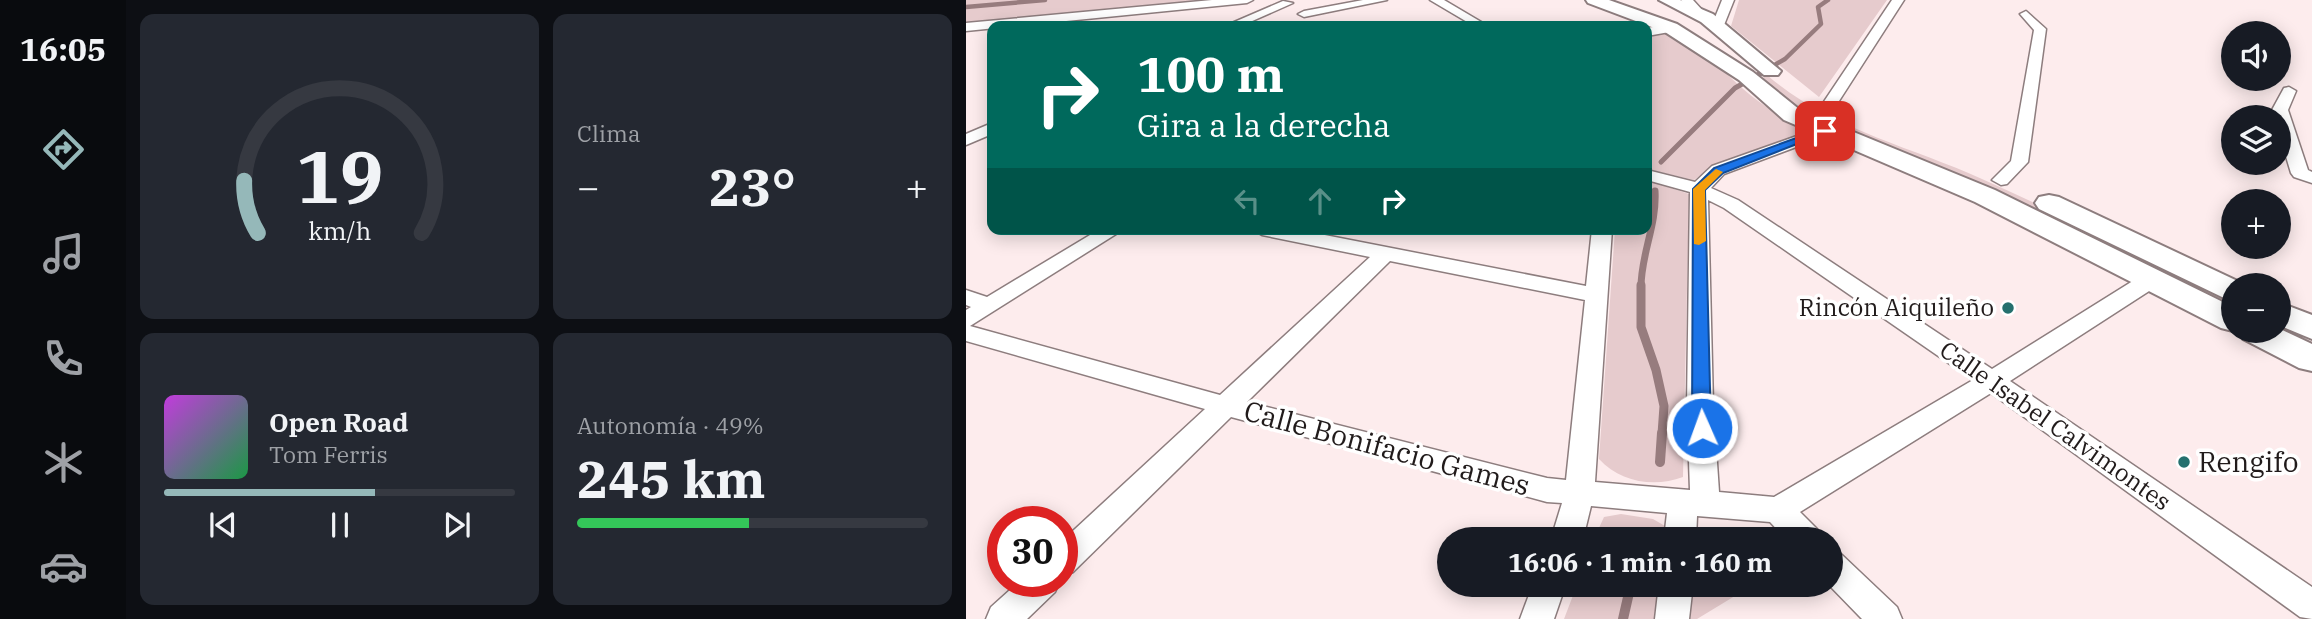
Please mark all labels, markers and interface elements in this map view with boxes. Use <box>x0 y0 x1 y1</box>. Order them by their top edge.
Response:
map controls <box>2221 21 2291 343</box>
button: sound <box>2221 21 2291 91</box>
text: 16:05 <box>20 28 106 70</box>
text: 100 m <box>1137 42 1284 105</box>
icon: right <box>1022 49 1113 140</box>
pin <box>1795 101 1855 161</box>
text: Gira a la derecha <box>1137 104 1391 146</box>
button: layers <box>2221 105 2291 175</box>
icon: arrive <box>1806 112 1844 150</box>
text: Clima <box>577 118 641 148</box>
icon: directions <box>39 125 88 174</box>
text: 19 <box>296 128 383 223</box>
text: 23° <box>709 153 796 220</box>
text: − <box>577 162 600 211</box>
text: + <box>905 162 928 211</box>
icon: left <box>1228 182 1266 220</box>
icon: ahead <box>1301 182 1339 220</box>
icon: right <box>1374 182 1412 220</box>
button: + <box>2221 189 2291 259</box>
text: km/h <box>308 213 371 246</box>
icon: music <box>39 229 88 278</box>
button: − <box>2221 273 2291 343</box>
place label: Rincón Aiquileño <box>1799 291 1994 323</box>
marker: Rincón Aiquileño <box>2000 300 2016 316</box>
street label: Calle Isabel Calvimontes <box>1934 333 2177 517</box>
icon: phone <box>39 334 88 383</box>
position arrow <box>1665 391 1739 465</box>
street label: Calle Bonifacio Games <box>1240 392 1534 503</box>
text: Open Road <box>269 405 408 439</box>
text: Autonomía · 49% <box>577 410 764 440</box>
icon: climate <box>39 438 88 487</box>
text: Tom Ferris <box>269 439 388 469</box>
place label: Rengifo <box>2198 443 2299 480</box>
text: 245 km <box>577 445 766 512</box>
marker: Rengifo <box>2176 454 2192 470</box>
icon: previous <box>204 506 242 544</box>
icon: pause <box>321 506 359 544</box>
icon: next <box>438 506 476 544</box>
speed limit sign: 30 <box>987 506 1078 597</box>
icon: car <box>39 542 88 591</box>
text: 16:06 · 1 min · 160 m <box>1508 545 1772 579</box>

